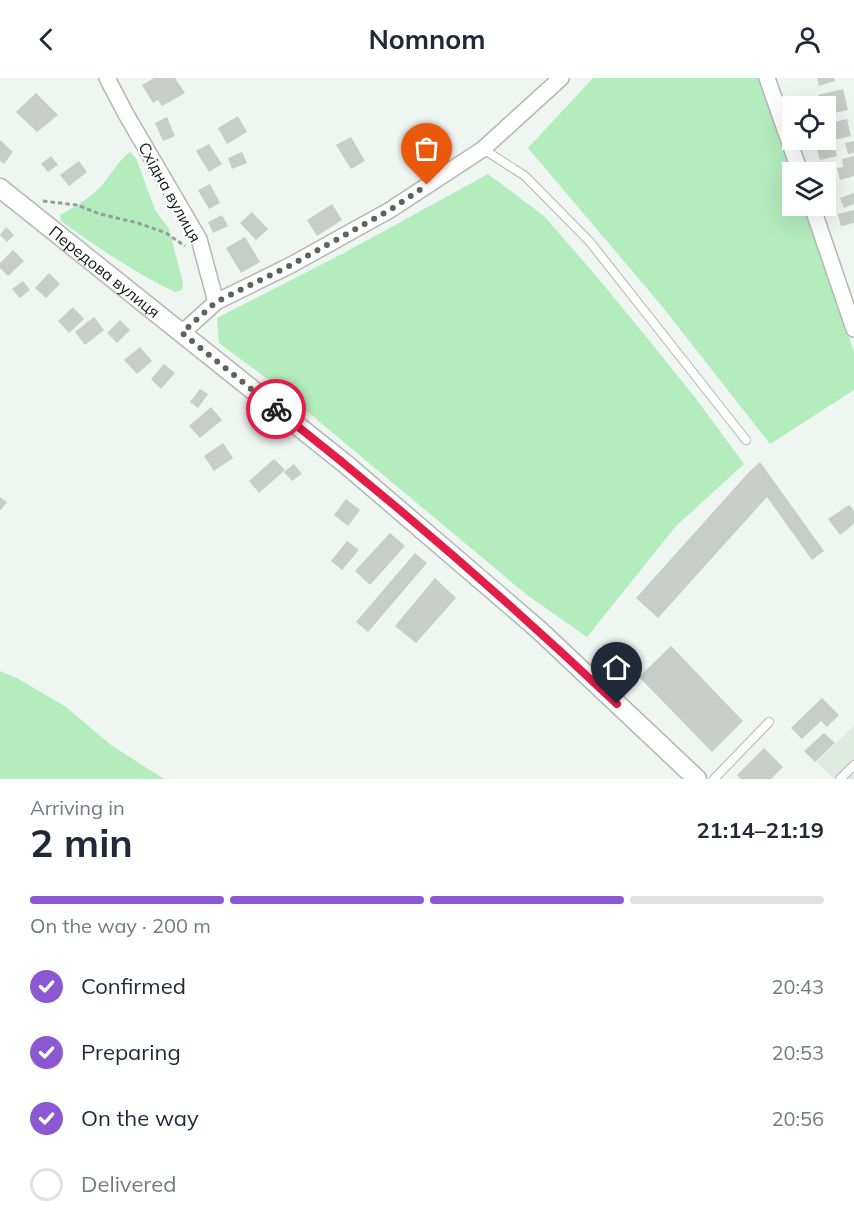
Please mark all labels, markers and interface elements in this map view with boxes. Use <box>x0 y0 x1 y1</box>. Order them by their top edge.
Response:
text: Nomnom <box>368 22 486 56</box>
icon: back <box>30 23 63 56</box>
icon: person <box>791 23 824 56</box>
map controls <box>782 96 836 216</box>
button: locate <box>782 96 836 150</box>
pin <box>401 123 452 185</box>
icon: bag <box>410 132 443 165</box>
street label: Східна вулиця <box>134 138 206 246</box>
button: layers <box>782 162 836 216</box>
street label: Передова вулиця <box>45 221 164 322</box>
courier <box>246 379 306 439</box>
icon: bike <box>260 393 293 426</box>
pin <box>591 642 642 704</box>
icon: home <box>600 651 633 684</box>
text: Arriving in <box>30 795 125 820</box>
text: 21:14–21:19 <box>696 816 824 844</box>
text: 2 min <box>30 818 133 867</box>
text: On the way · 200 m <box>30 913 211 938</box>
icon: check <box>30 970 63 1003</box>
text: Confirmed <box>81 972 186 1000</box>
text: 20:43 <box>771 974 824 999</box>
icon: check <box>30 1036 63 1069</box>
text: Preparing <box>81 1038 181 1066</box>
text: 20:53 <box>771 1040 824 1065</box>
icon: check <box>30 1102 63 1135</box>
text: On the way <box>81 1104 199 1132</box>
text: 20:56 <box>771 1106 824 1131</box>
text: Delivered <box>81 1170 176 1198</box>

